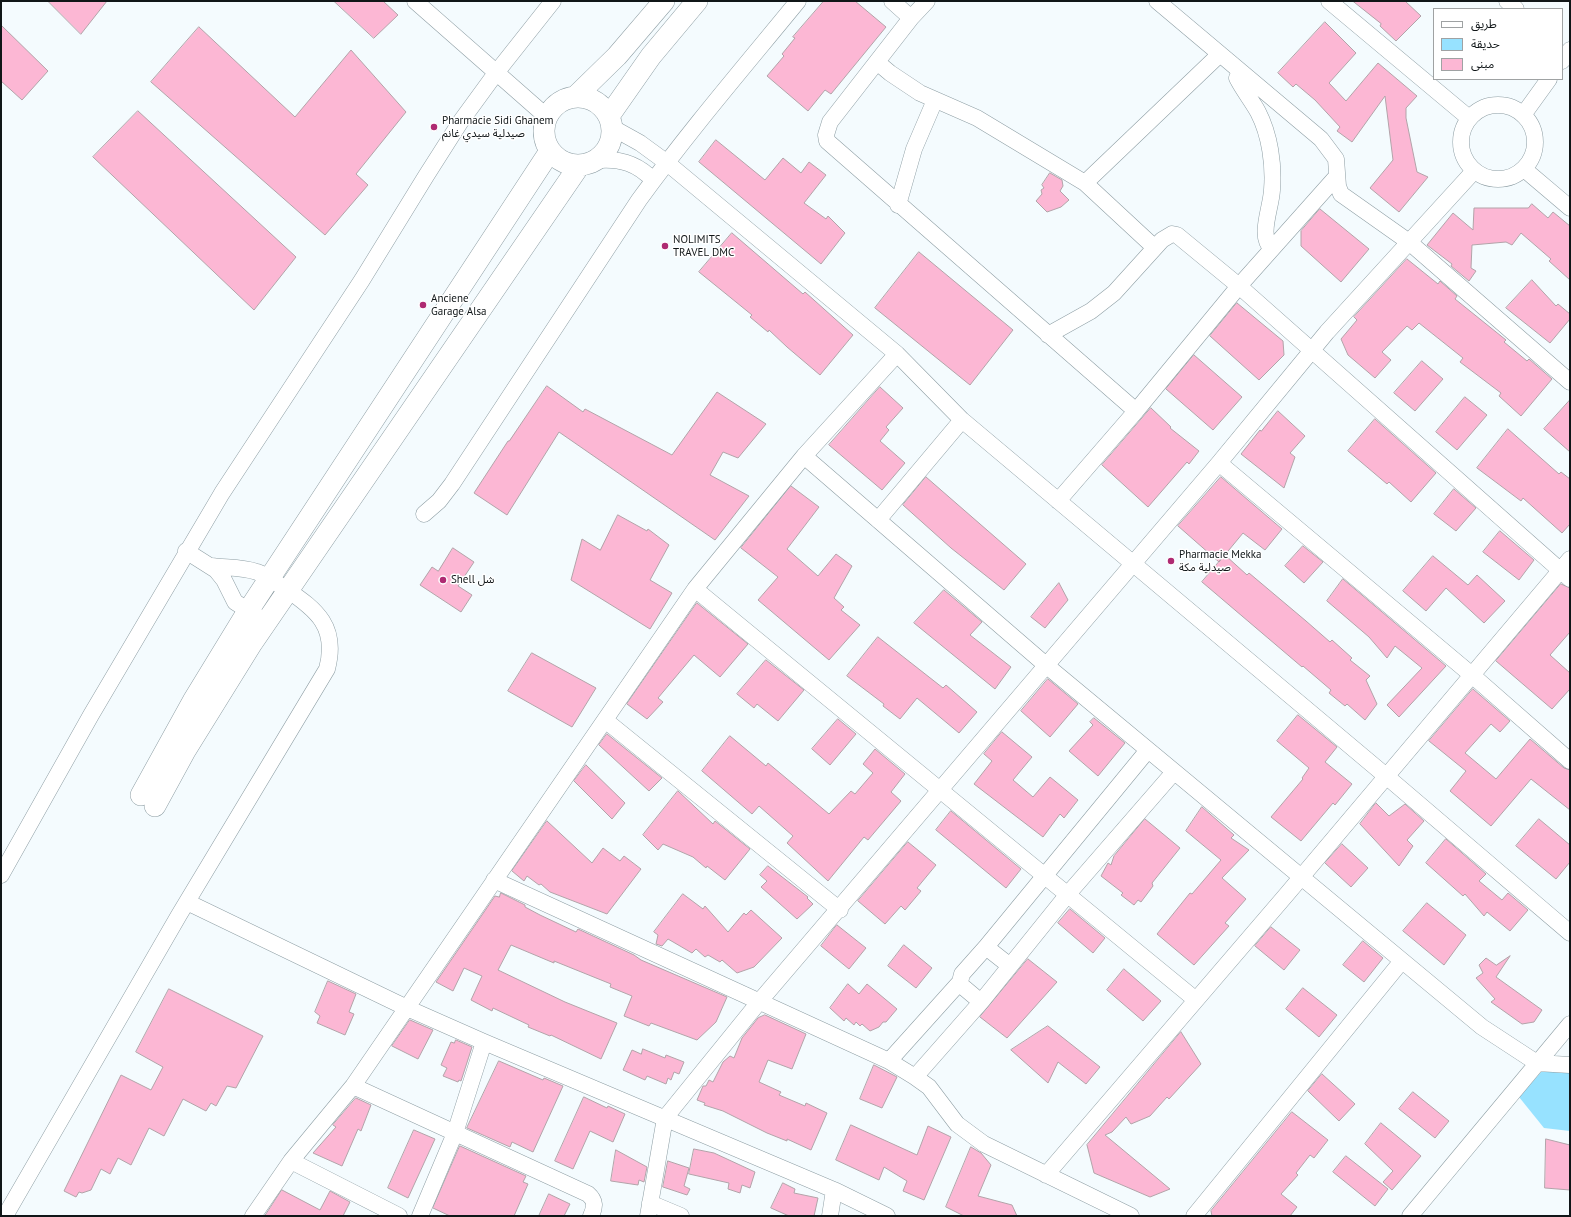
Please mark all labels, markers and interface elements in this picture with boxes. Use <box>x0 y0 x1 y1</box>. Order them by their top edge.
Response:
legend <box>1433 8 1563 80</box>
text: طريق <box>1471 16 1497 31</box>
text: حديقة <box>1471 36 1500 51</box>
text: مبنى <box>1471 56 1494 71</box>
place label: Pharmacie Sidi Ghanem صيدلية سيدي غانم <box>442 114 554 140</box>
marker: Pharmacie Sidi Ghanem صيدلية سيدي غانم <box>429 122 439 132</box>
place label: NOLIMITS TRAVEL DMC <box>673 233 734 259</box>
marker: NOLIMITS TRAVEL DMC <box>660 241 670 251</box>
place label: Anciene Garage Alsa <box>431 292 487 318</box>
marker: Anciene Garage Alsa <box>418 300 428 310</box>
place label: Pharmacie Mekka صيدلية مكة <box>1179 548 1261 574</box>
marker: Pharmacie Mekka صيدلية مكة <box>1166 556 1176 566</box>
place label: Shell شل <box>451 573 494 587</box>
marker: Shell شل <box>438 575 448 585</box>

